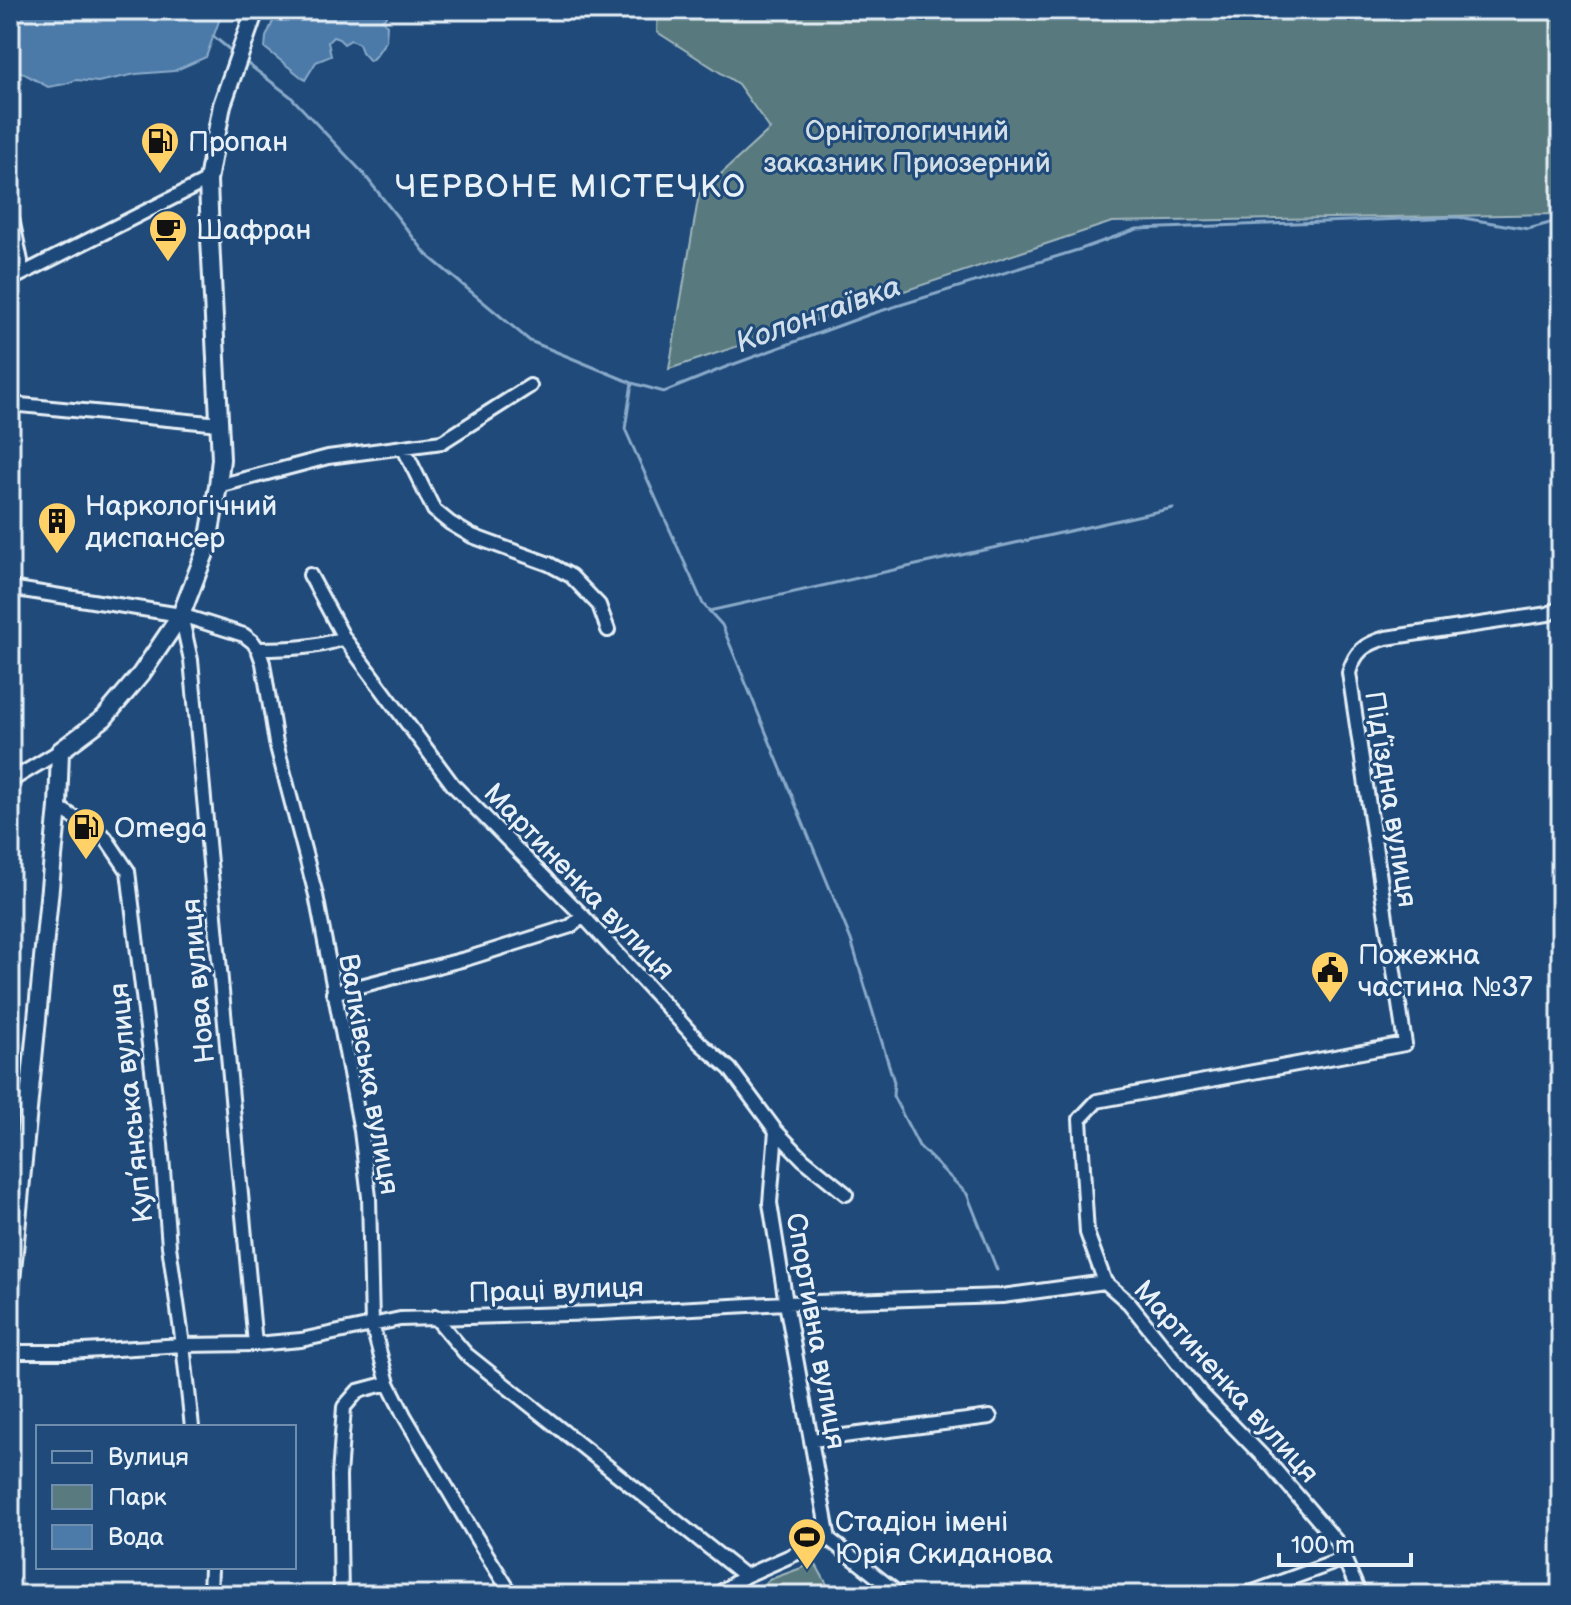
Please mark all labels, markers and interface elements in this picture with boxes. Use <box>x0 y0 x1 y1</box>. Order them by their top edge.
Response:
park label: Орнiтологичний заказник Приозерний <box>763 115 1051 180</box>
fuel station icon: Пропан <box>139 120 181 175</box>
place label: Пропан <box>188 126 288 159</box>
district label: ЧЕРВОНЕ МІСТЕЧКО <box>395 168 747 207</box>
cafe icon: Шафран <box>147 208 189 263</box>
place label: Шафран <box>196 214 311 247</box>
water label: Колонтаївка <box>731 268 906 361</box>
place label: Наркологічний диспансер <box>85 490 277 555</box>
building icon: Наркологічний диспансер <box>36 500 78 555</box>
street label: Під’їздна вулиця <box>1357 689 1424 910</box>
street label: Мартиненка вулиця <box>476 777 681 987</box>
fuel station icon: Omega <box>65 806 107 861</box>
place label: Omega <box>114 812 207 845</box>
street label: Нова вулиця <box>175 897 222 1065</box>
place label: Пожежна частина №37 <box>1358 939 1533 1004</box>
public building icon: Пожежна частина №37 <box>1309 949 1351 1004</box>
street label: Валківська вулиця <box>331 951 406 1197</box>
street label: Куп’янська вулиця <box>102 981 160 1224</box>
street label: Спортивна вулиця <box>778 1211 853 1452</box>
street label: Праці вулиця <box>468 1271 644 1310</box>
street label: Мартиненка вулиця <box>1126 1274 1325 1490</box>
legend <box>36 1425 296 1569</box>
text: Вулиця <box>108 1443 189 1472</box>
text: Парк <box>108 1483 167 1512</box>
place label: Стадiон імені Юрія Скиданова <box>835 1506 1053 1571</box>
sports icon: Стадiон імені Юрія Скиданова <box>786 1516 828 1571</box>
scale bar <box>1279 1517 1411 1567</box>
text: Вода <box>108 1523 164 1552</box>
text: 100 m <box>1291 1531 1355 1560</box>

